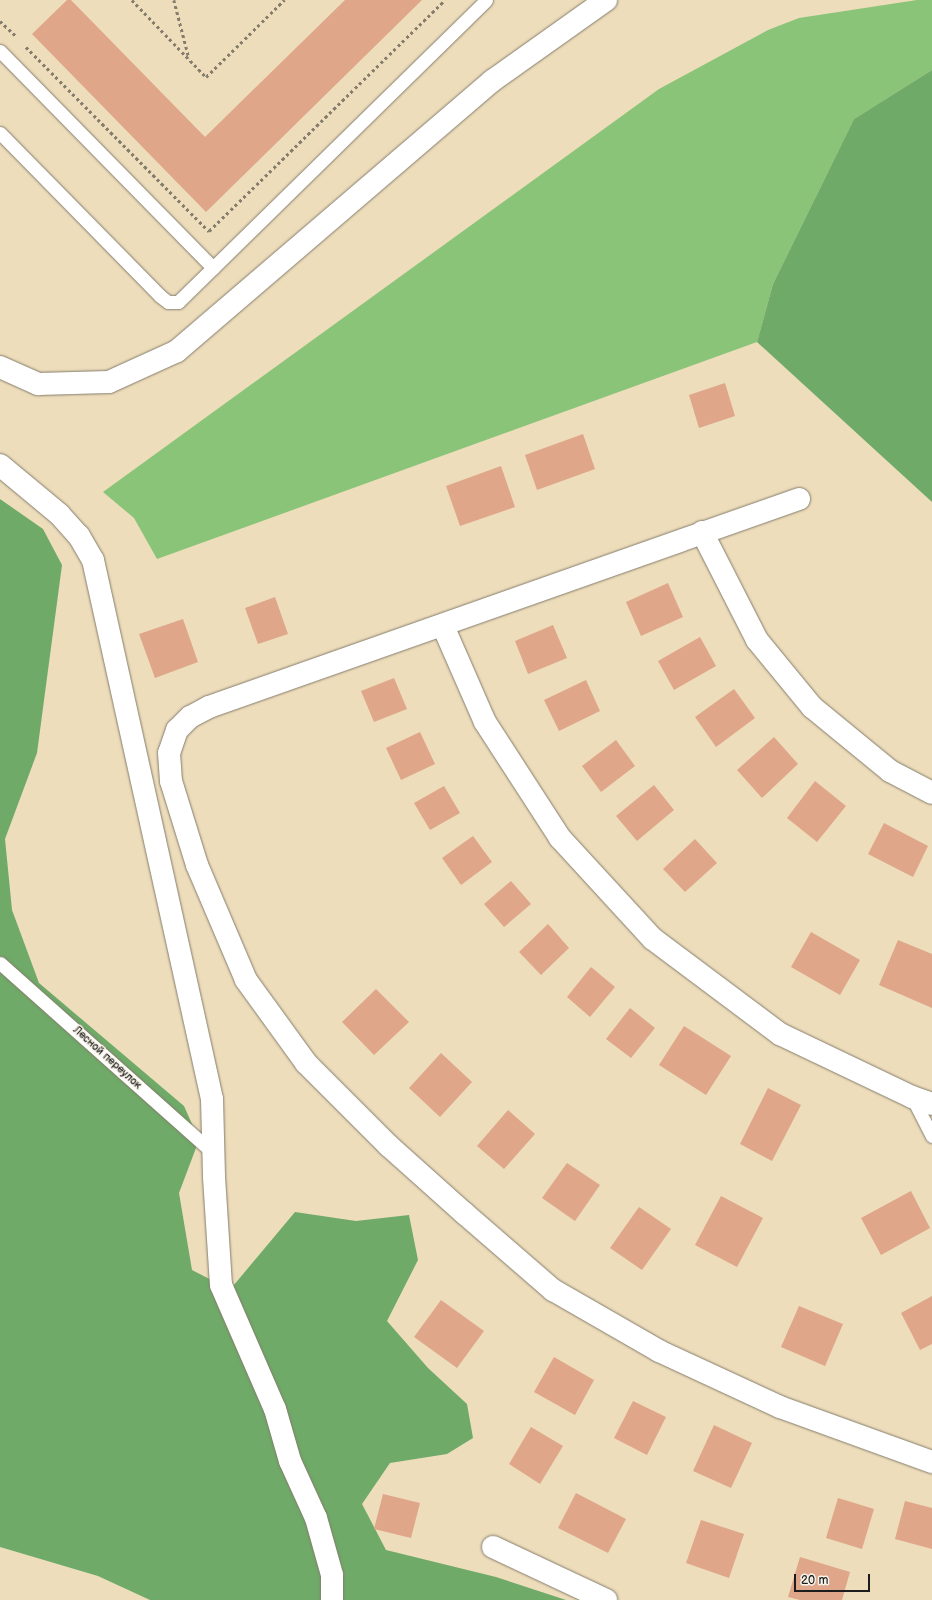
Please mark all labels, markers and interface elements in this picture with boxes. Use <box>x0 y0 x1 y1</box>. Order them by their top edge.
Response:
street label: Лесной переулок <box>70 1024 144 1092</box>
scale bar <box>796 1566 872 1592</box>
text: 20 m <box>801 1573 828 1588</box>

